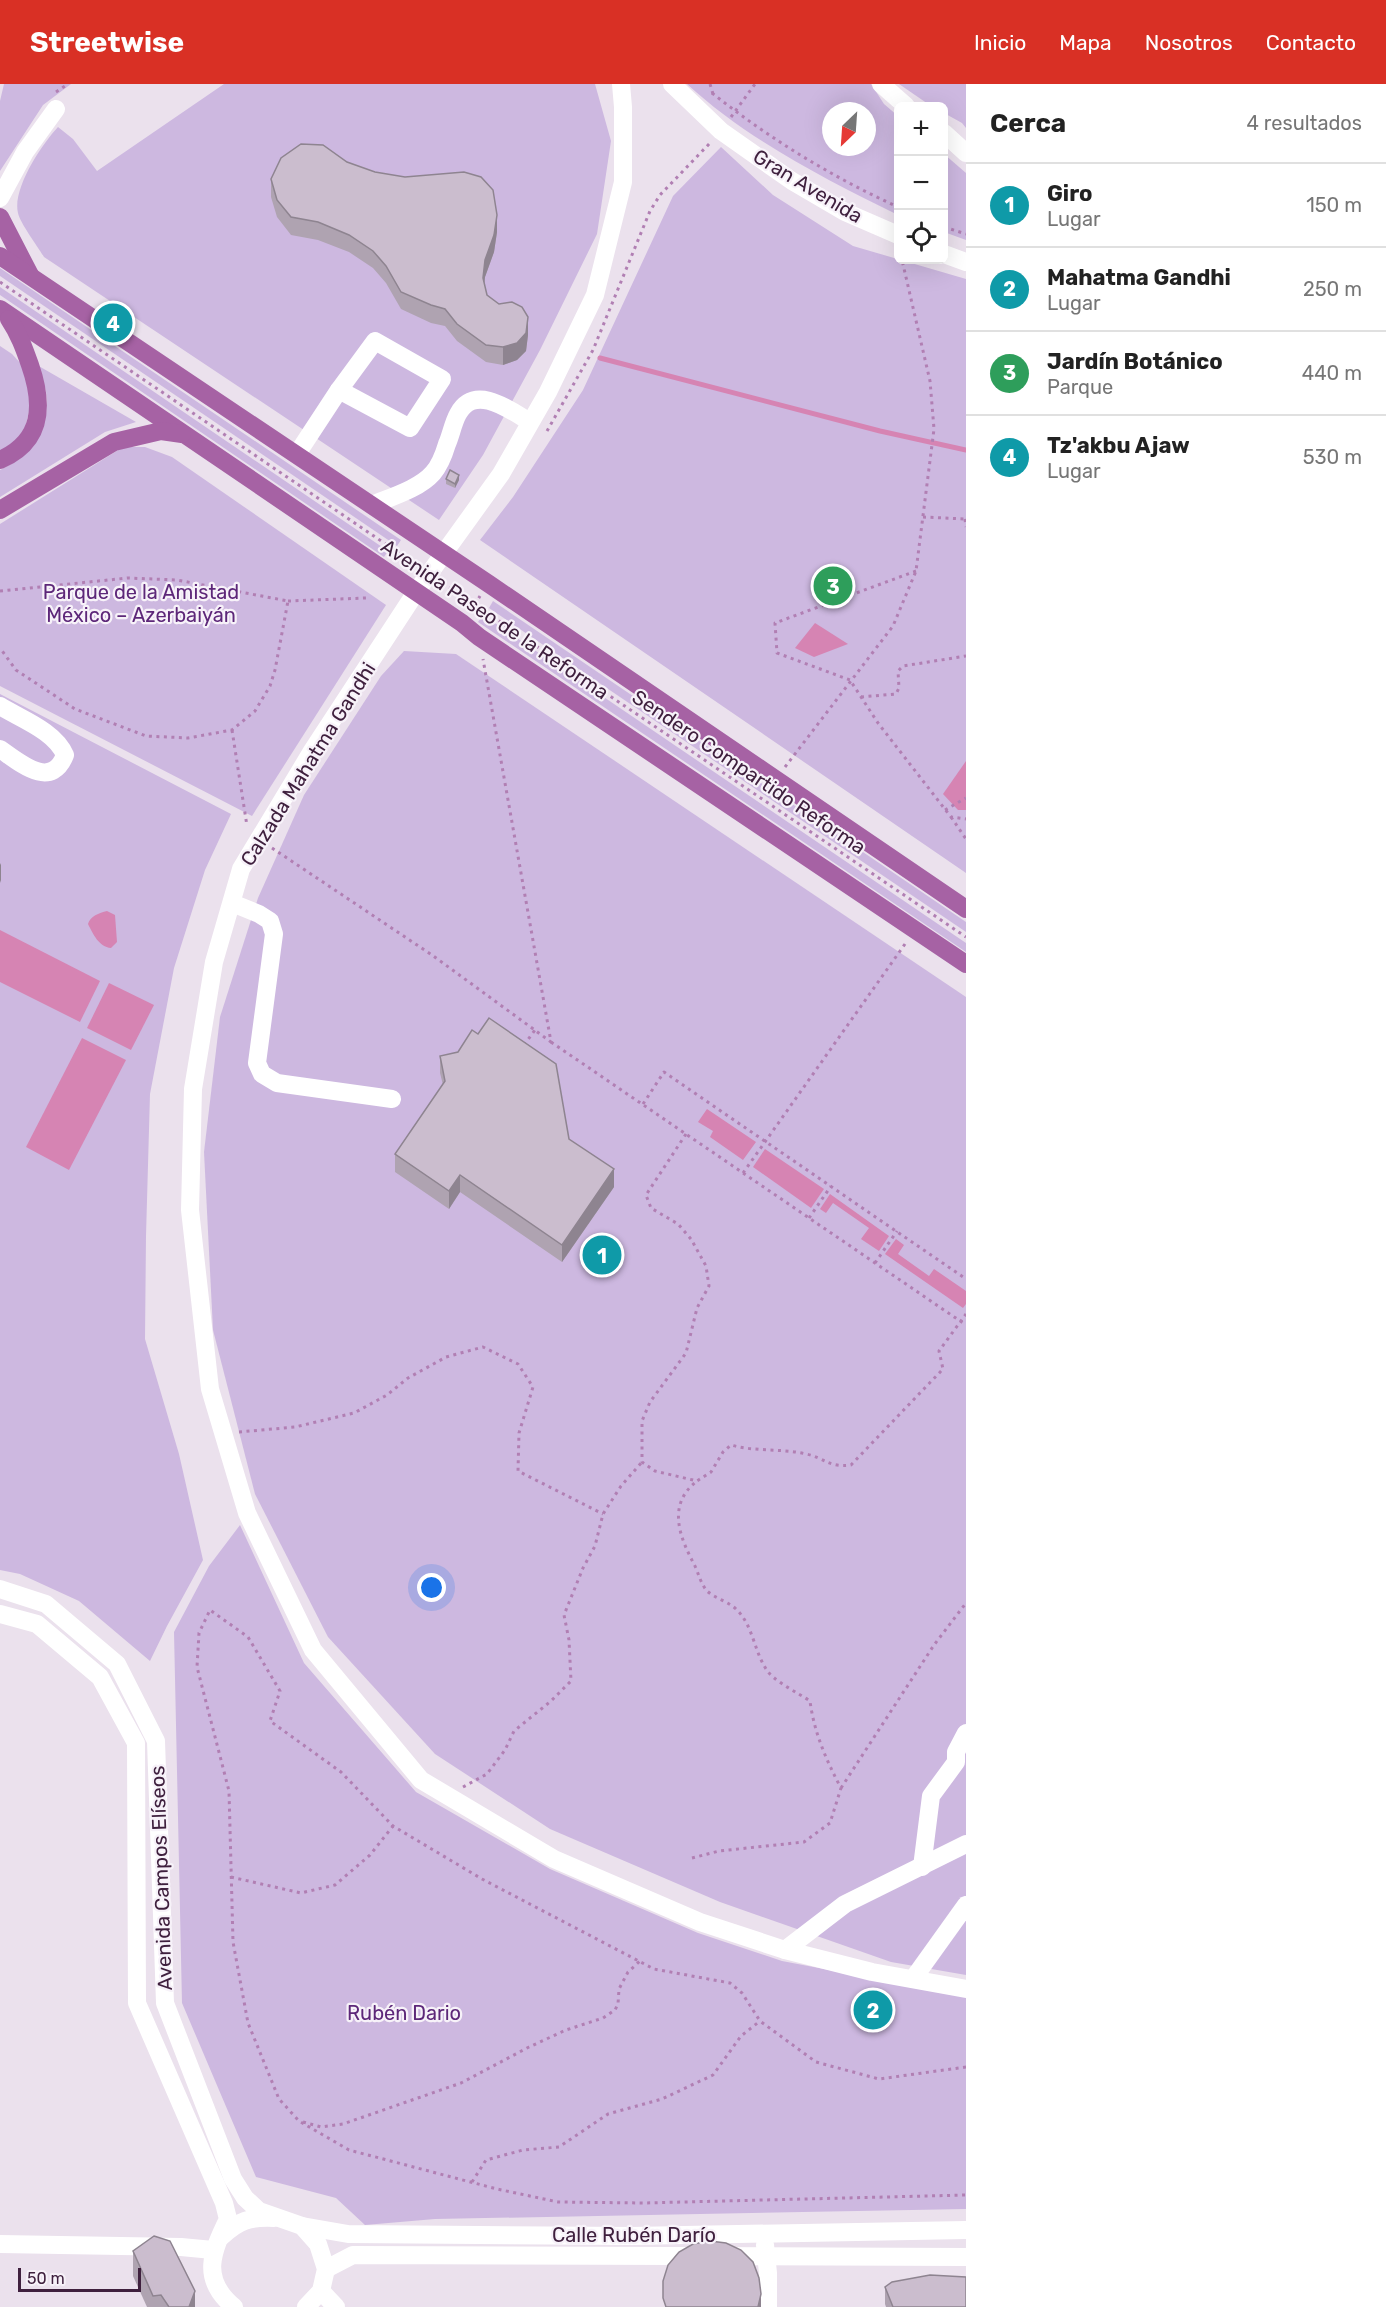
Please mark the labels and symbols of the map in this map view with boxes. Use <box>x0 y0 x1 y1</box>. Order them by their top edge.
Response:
north arrow <box>822 102 876 156</box>
street label: Gran Avenida <box>749 144 867 228</box>
pin: 4 <box>94 300 132 346</box>
street label: Avenida Paseo de la Reforma <box>377 534 613 704</box>
pin: 3 <box>814 564 852 608</box>
park label: Parque de la Amistad México – Azerbaiyán <box>43 580 239 627</box>
street label: Calzada Mahatma Gandhi <box>235 658 381 870</box>
street label: Sendero Compartido Reforma <box>628 685 870 859</box>
pin: 1 <box>582 1232 622 1278</box>
your location <box>417 1573 446 1602</box>
street label: Avenida Campos Elíseos <box>145 1765 177 1991</box>
pin: 2 <box>854 1988 892 2032</box>
park label: Rubén Dario <box>347 2001 461 2025</box>
street label: Calle Rubén Darío <box>552 2223 716 2247</box>
scale bar <box>18 2265 141 2292</box>

